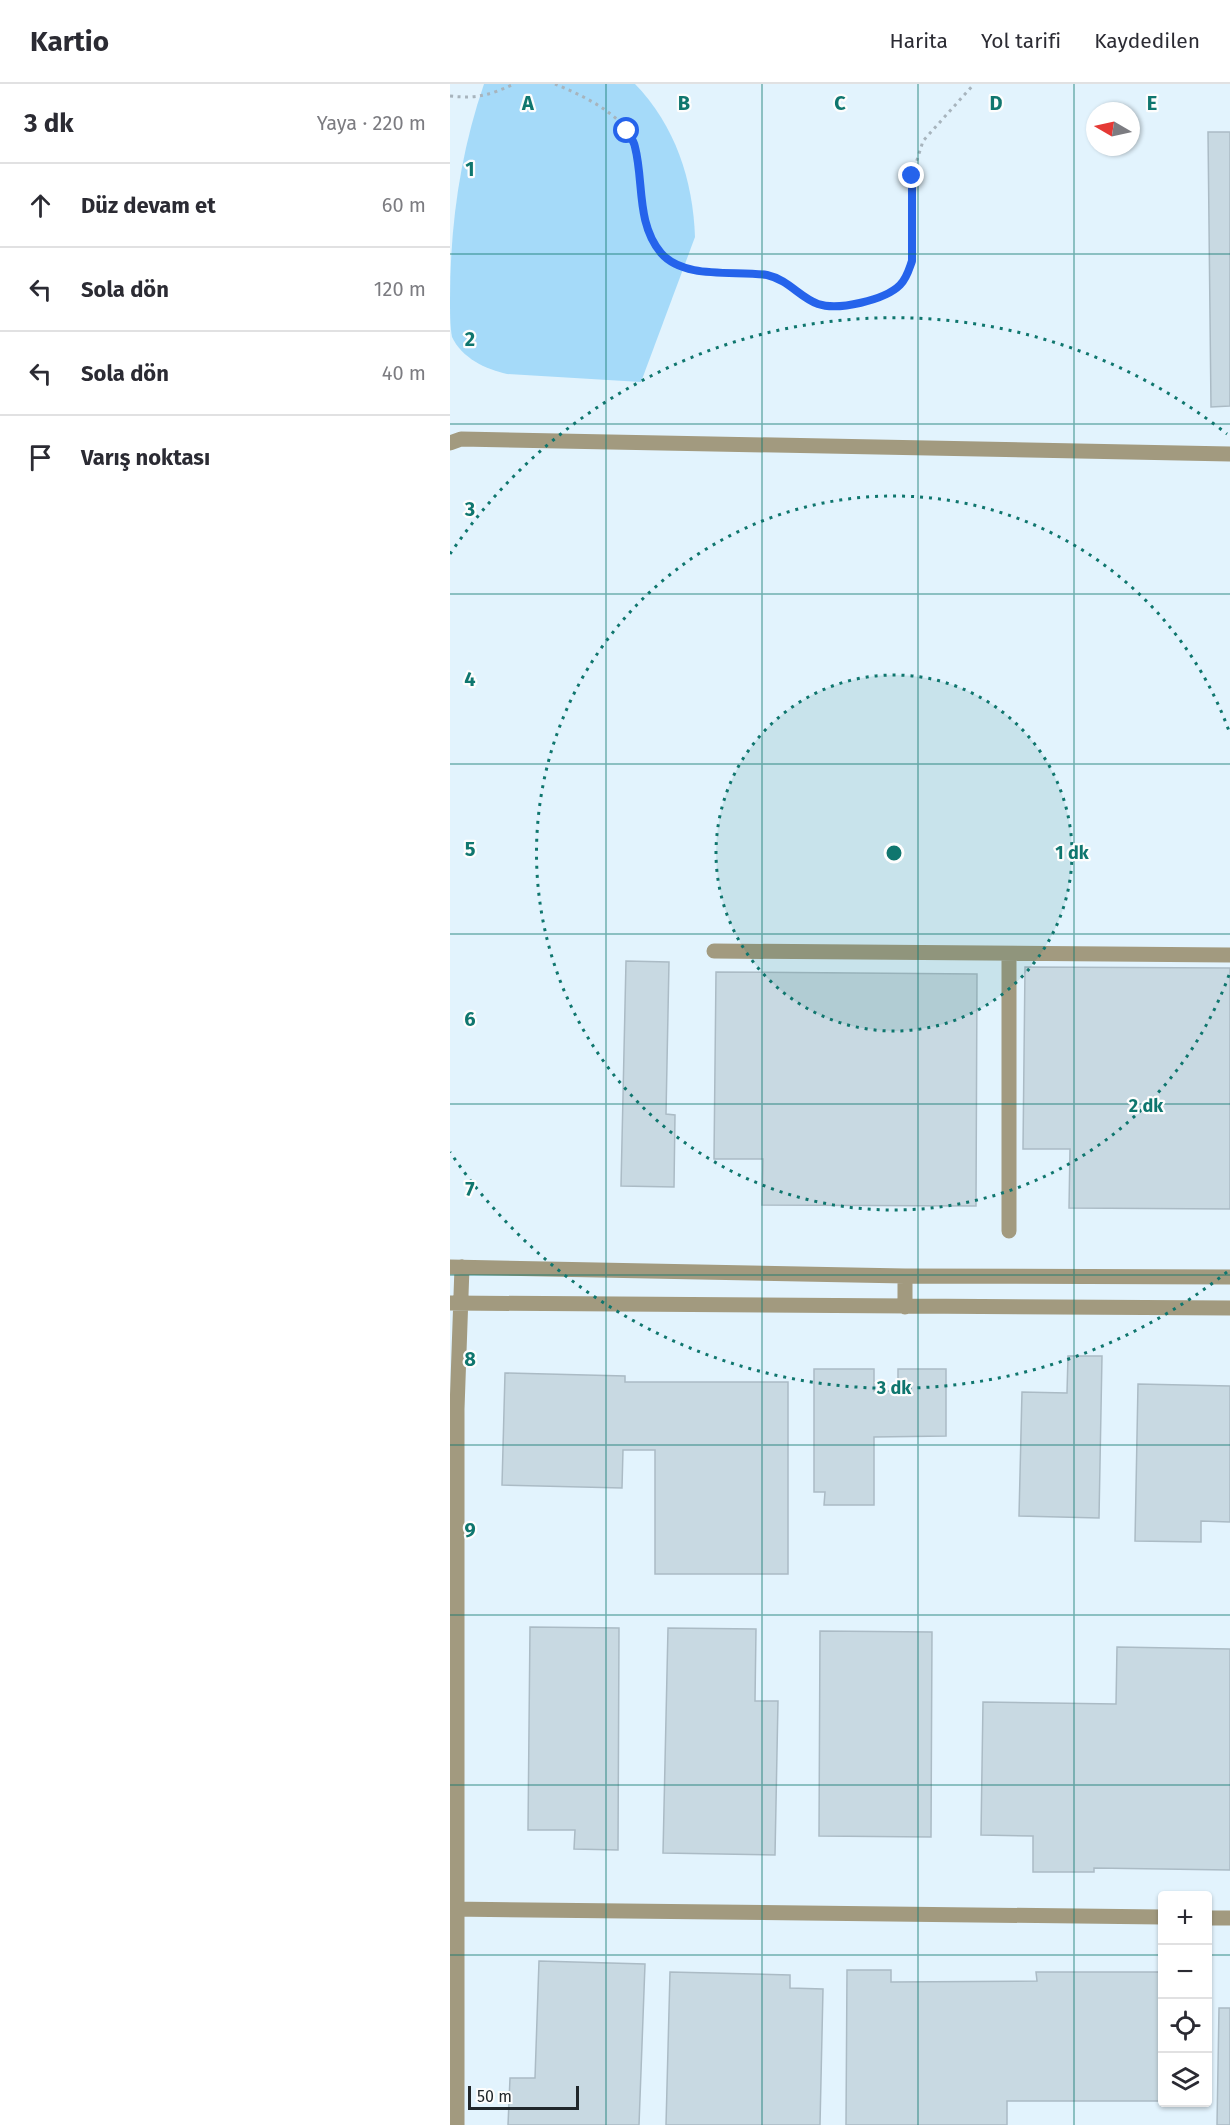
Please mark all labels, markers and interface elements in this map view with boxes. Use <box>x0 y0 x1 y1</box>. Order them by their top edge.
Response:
text: Kartio <box>30 25 109 58</box>
text: Harita <box>889 28 948 54</box>
text: Yol tarifi <box>981 28 1061 54</box>
text: Kaydedilen <box>1094 28 1200 54</box>
text: A <box>521 91 535 115</box>
text: B <box>678 91 690 115</box>
text: C <box>834 91 846 115</box>
text: D <box>989 91 1003 115</box>
text: E <box>1147 91 1157 115</box>
north arrow <box>1086 102 1140 156</box>
text: 3 dk <box>24 108 74 139</box>
text: Yaya · 220 m <box>317 111 426 135</box>
route start <box>613 117 639 143</box>
text: 1 <box>465 157 475 181</box>
route end <box>898 162 924 188</box>
icon: ahead <box>24 189 57 222</box>
text: Düz devam et <box>81 192 216 219</box>
text: 60 m <box>382 193 426 217</box>
icon: left <box>24 273 57 306</box>
text: Sola dön <box>81 276 169 303</box>
text: 120 m <box>374 277 426 301</box>
text: 2 <box>465 327 475 351</box>
icon: left <box>24 357 57 390</box>
text: Sola dön <box>81 360 169 387</box>
text: 40 m <box>382 361 426 385</box>
icon: arrive <box>24 441 57 474</box>
text: Varış noktası <box>81 444 210 471</box>
text: 3 <box>464 497 475 521</box>
text: 4 <box>464 667 476 691</box>
text: 5 <box>465 837 476 861</box>
text: 1 dk <box>1055 842 1090 864</box>
centre of rings <box>884 843 904 863</box>
text: 6 <box>464 1007 476 1031</box>
text: 2 dk <box>1129 1095 1164 1117</box>
text: 7 <box>465 1177 475 1201</box>
text: 8 <box>464 1347 476 1371</box>
text: 3 dk <box>876 1377 912 1399</box>
text: 9 <box>464 1518 476 1542</box>
map controls <box>1158 1891 1212 2107</box>
button: + <box>1158 1891 1212 1945</box>
button: − <box>1158 1945 1212 1999</box>
button: locate <box>1158 1999 1212 2053</box>
button: layers <box>1158 2053 1212 2107</box>
scale bar <box>468 2083 579 2110</box>
text: 50 m <box>477 2087 512 2106</box>

